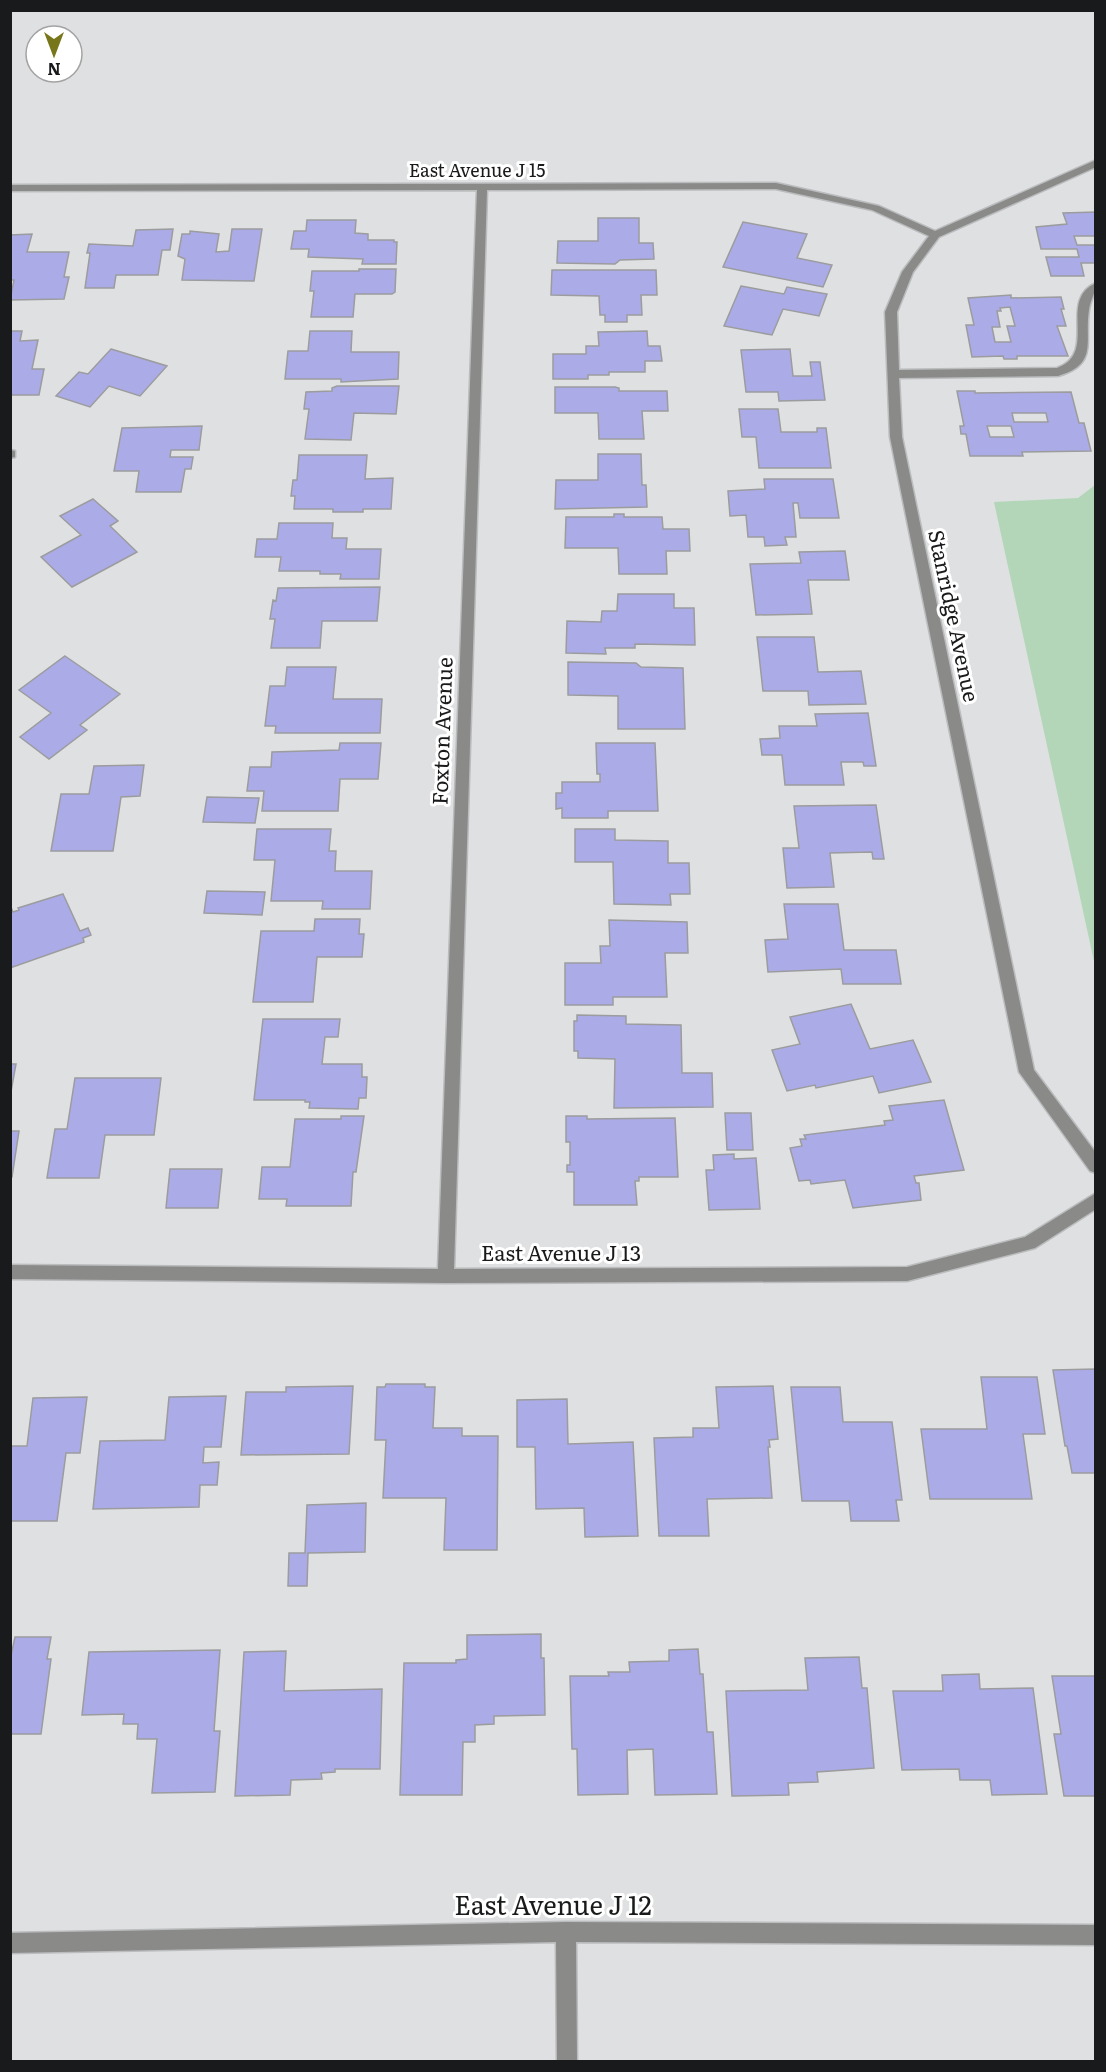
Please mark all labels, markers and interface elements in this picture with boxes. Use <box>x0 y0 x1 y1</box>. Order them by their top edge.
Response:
north arrow <box>24 24 84 84</box>
text: N <box>47 58 61 82</box>
street label: East Avenue J 15 <box>409 156 545 183</box>
street label: Stanridge Avenue <box>922 527 989 705</box>
street label: Foxton Avenue <box>422 656 459 805</box>
street label: East Avenue J 13 <box>481 1236 641 1267</box>
street label: East Avenue J 12 <box>454 1884 652 1923</box>

